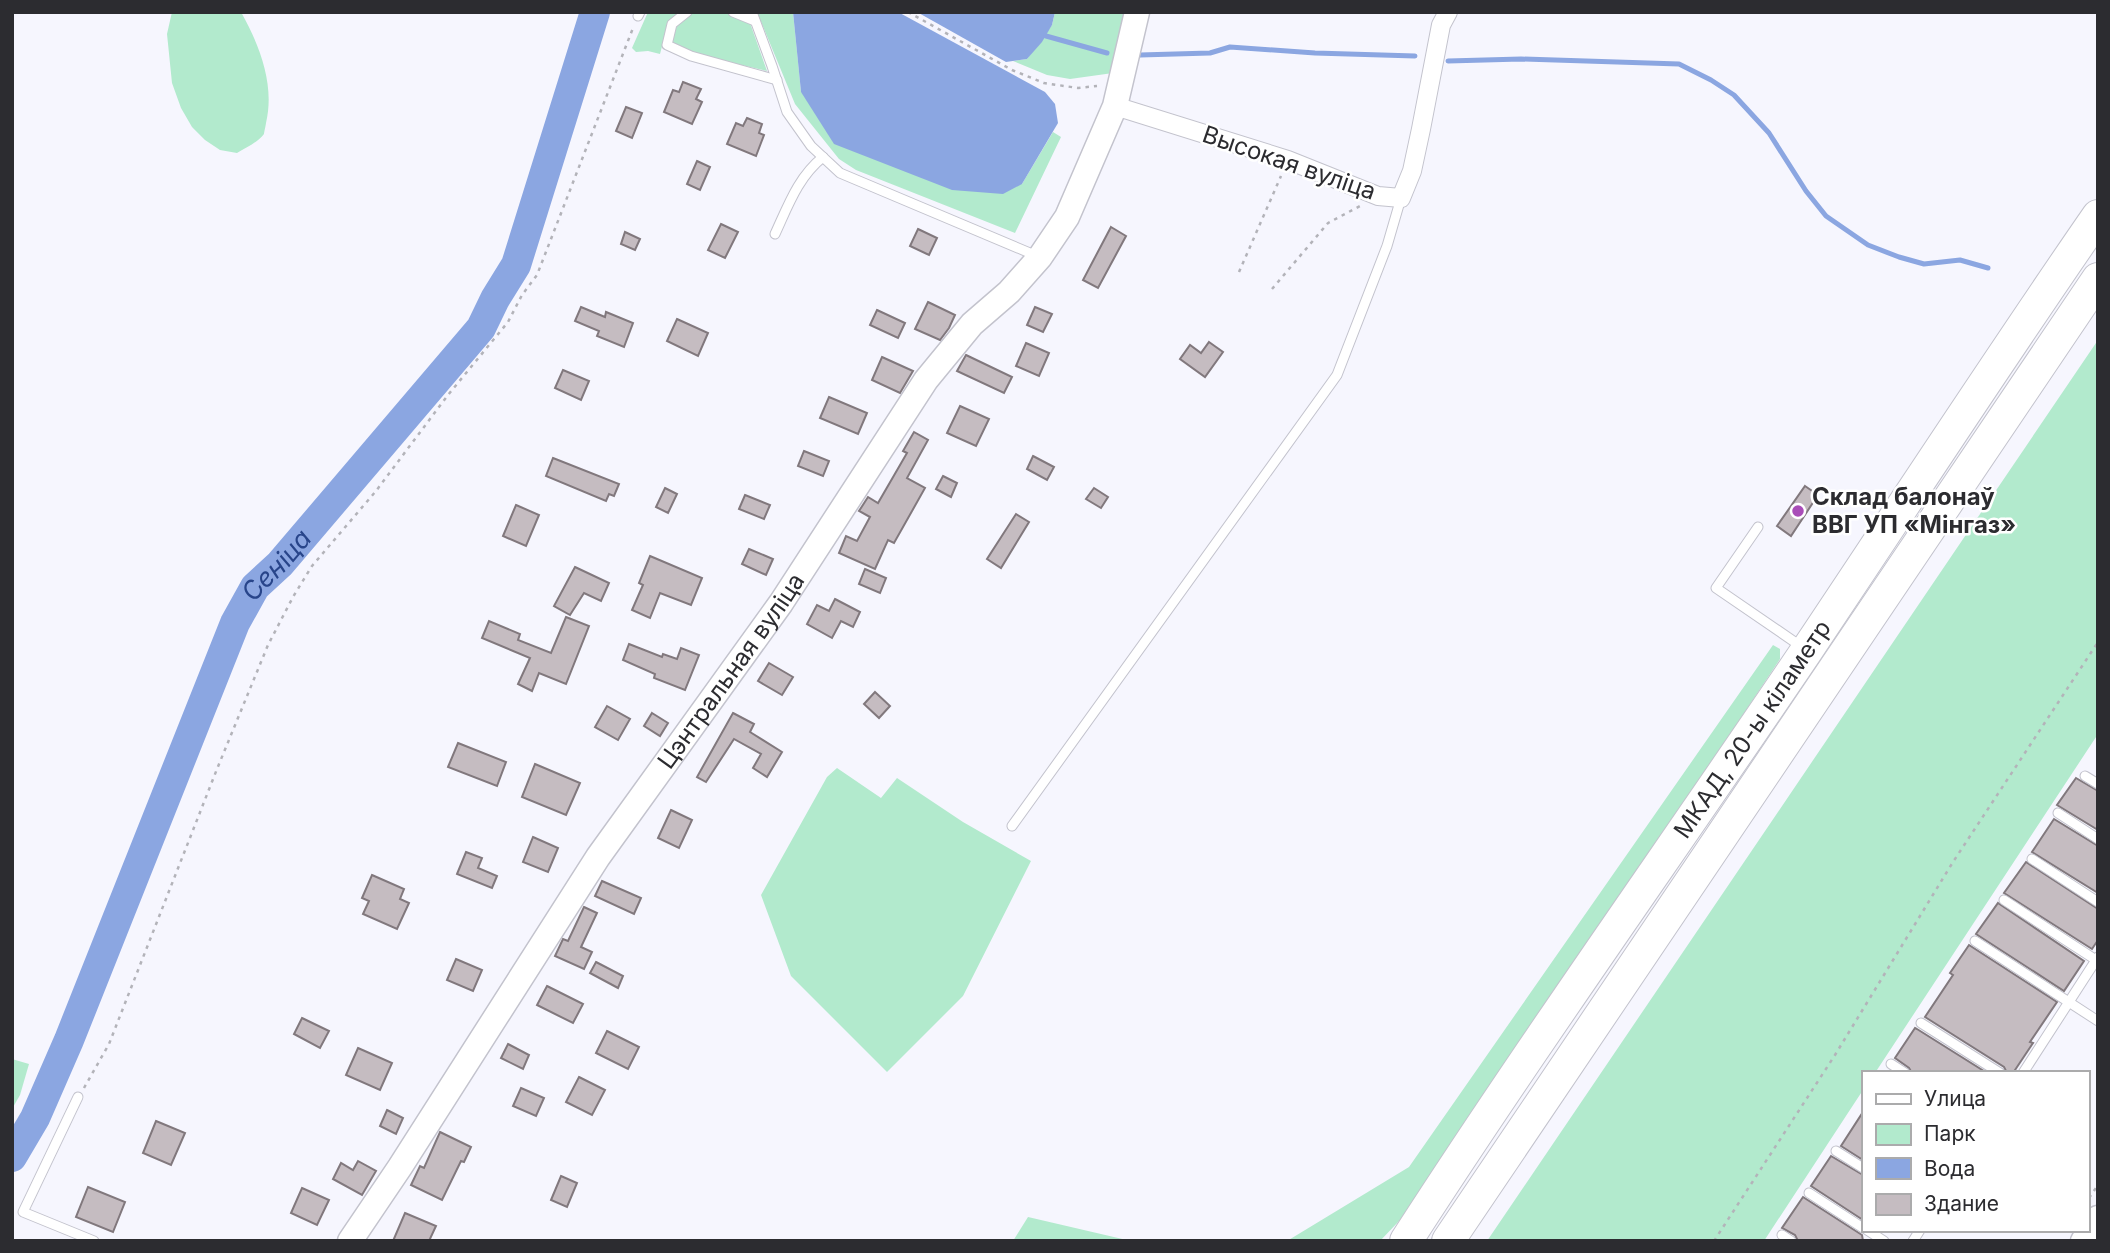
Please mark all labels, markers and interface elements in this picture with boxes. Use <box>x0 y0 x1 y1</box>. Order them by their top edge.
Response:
street label: Высокая вуліца <box>1199 119 1380 206</box>
place label: Склад балонаў ВВГ УП «Мінгаз» <box>1812 482 2016 539</box>
marker: Склад балонаў ВВГ УП «Мінгаз» <box>1790 503 1806 519</box>
water label: Сеніца <box>235 523 318 606</box>
street label: Цэнтральная вуліца <box>651 568 810 774</box>
street label: МКАД, 20-ы кіламетр <box>1668 614 1837 844</box>
legend <box>1862 1071 2089 1232</box>
text: Улица <box>1924 1086 1986 1111</box>
text: Парк <box>1924 1121 1976 1146</box>
text: Вода <box>1924 1156 1975 1181</box>
text: Здание <box>1924 1191 1999 1216</box>

